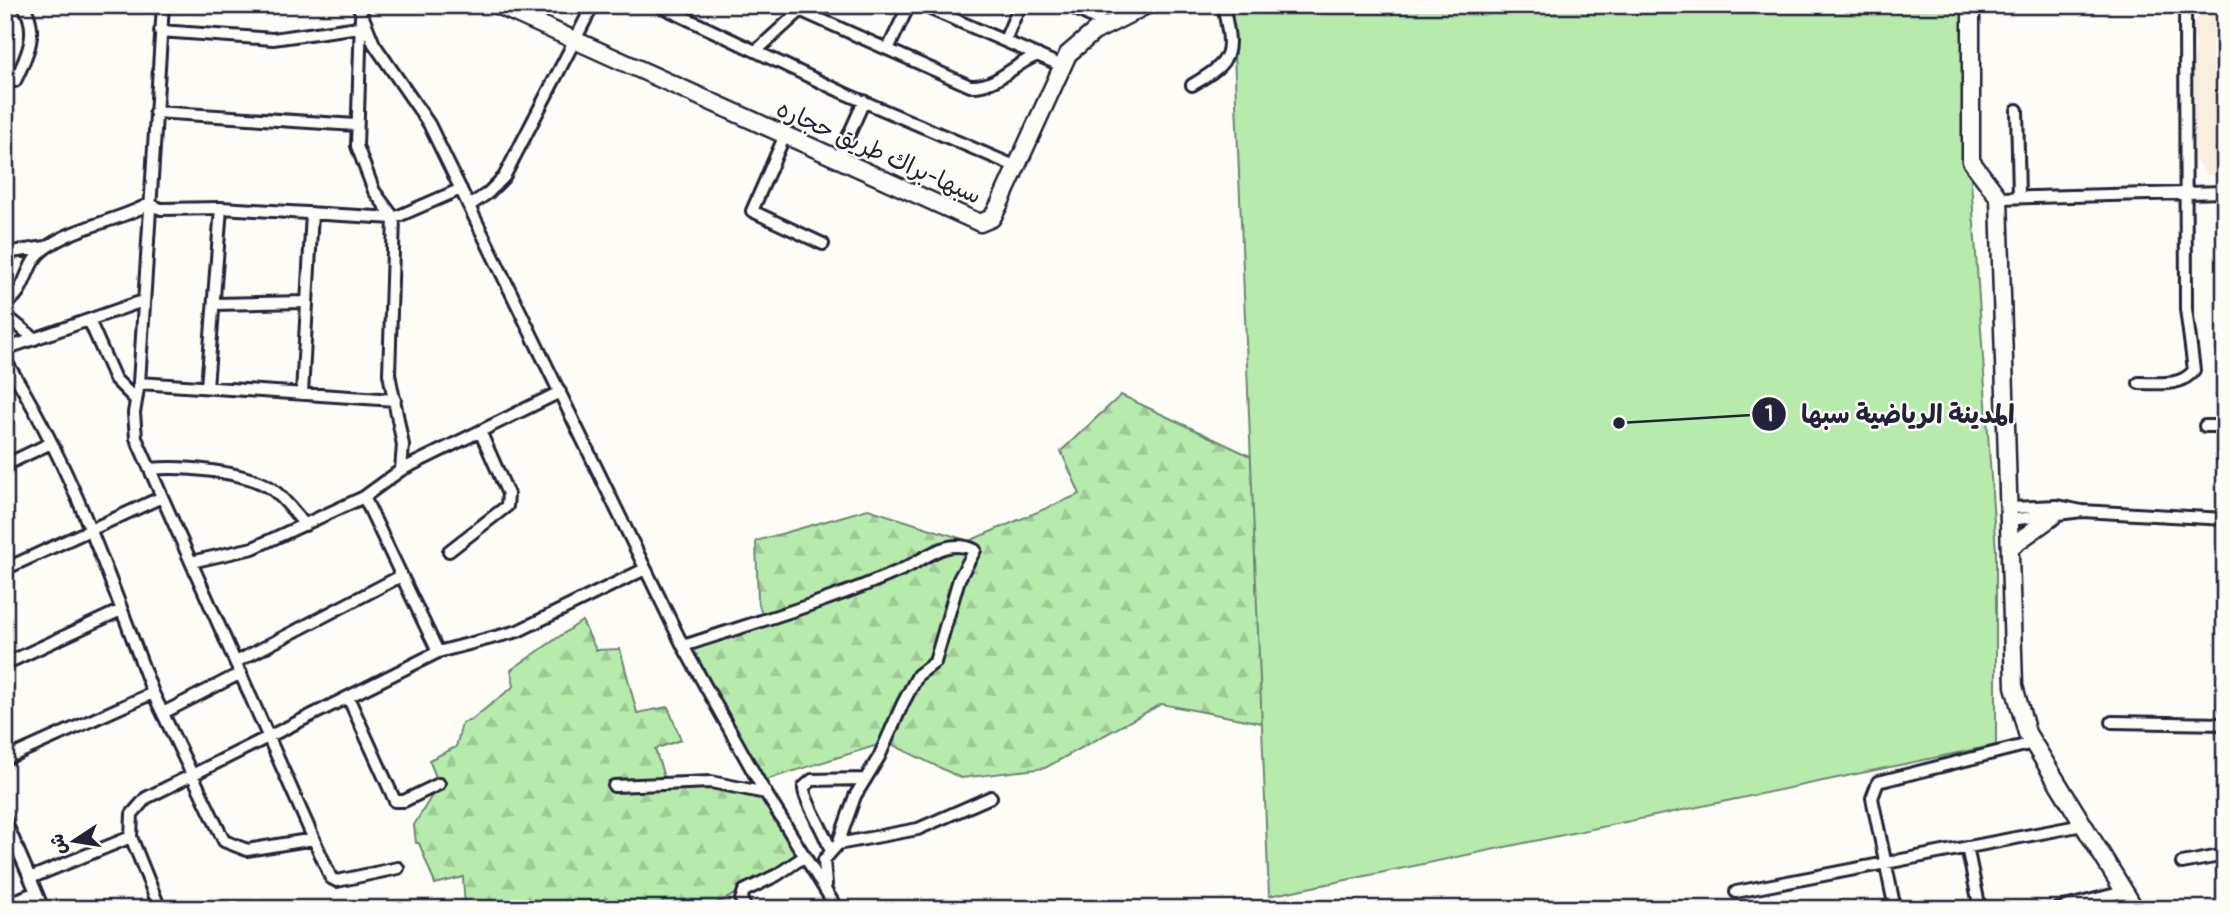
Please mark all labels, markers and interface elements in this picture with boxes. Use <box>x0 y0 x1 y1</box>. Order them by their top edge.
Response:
street label: سبها-براك طريق حجاره <box>772 94 986 211</box>
callout: المدينة الرياضية سبها <box>1752 391 2028 438</box>
text: المدينة الرياضية سبها <box>1801 399 2015 431</box>
text: 1 <box>1765 401 1773 428</box>
north arrow <box>38 806 108 876</box>
text: ش <box>44 832 72 857</box>

